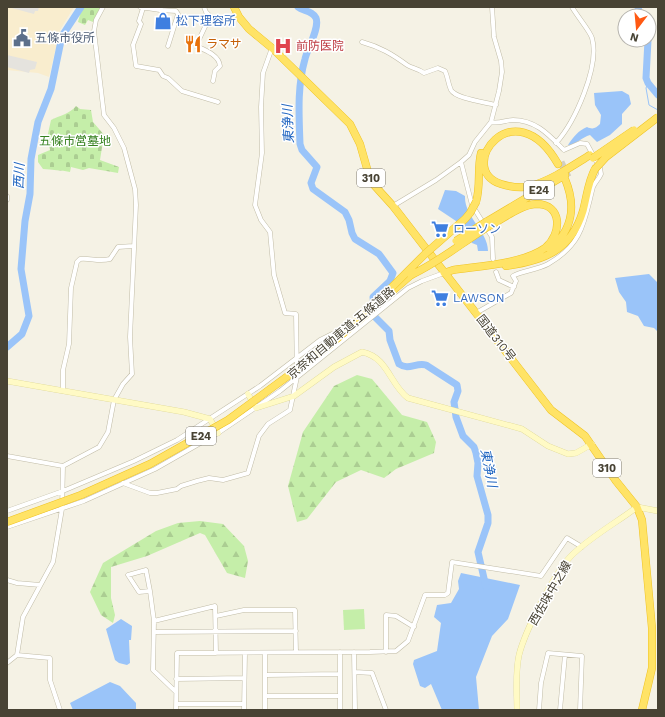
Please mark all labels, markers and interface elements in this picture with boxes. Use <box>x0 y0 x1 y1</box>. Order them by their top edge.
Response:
north arrow <box>617 8 657 48</box>
shop icon: 松下理容所 <box>153 11 173 31</box>
place label: 松下理容所 <box>176 14 236 28</box>
public building icon: 五條市役所 <box>12 28 32 48</box>
text: N <box>629 30 640 45</box>
place label: 五條市役所 <box>35 31 95 45</box>
restaurant icon: ラマサ <box>183 34 203 54</box>
hospital icon: 前防医院 <box>273 36 293 56</box>
place label: ラマサ <box>206 37 242 51</box>
place label: 前防医院 <box>296 39 344 53</box>
water label: 東浄川 <box>279 102 297 144</box>
park label: 五條市営墓地 <box>39 134 111 148</box>
water label: 西川 <box>11 161 27 189</box>
road number: 310 <box>357 169 385 187</box>
road number: E24 <box>524 181 554 199</box>
supermarket icon: ローソン <box>430 219 450 239</box>
place label: ローソン <box>453 222 501 236</box>
street label: 京奈和自動車道;五條道路 <box>285 284 397 382</box>
supermarket icon: LAWSON <box>430 288 450 308</box>
place label: LAWSON <box>453 291 505 305</box>
street label: 国道310号 <box>474 312 518 364</box>
road number: E24 <box>186 427 216 445</box>
water label: 東浄川 <box>478 447 500 491</box>
road number: 310 <box>593 459 621 477</box>
street label: 西佐味中之線 <box>526 558 574 628</box>

